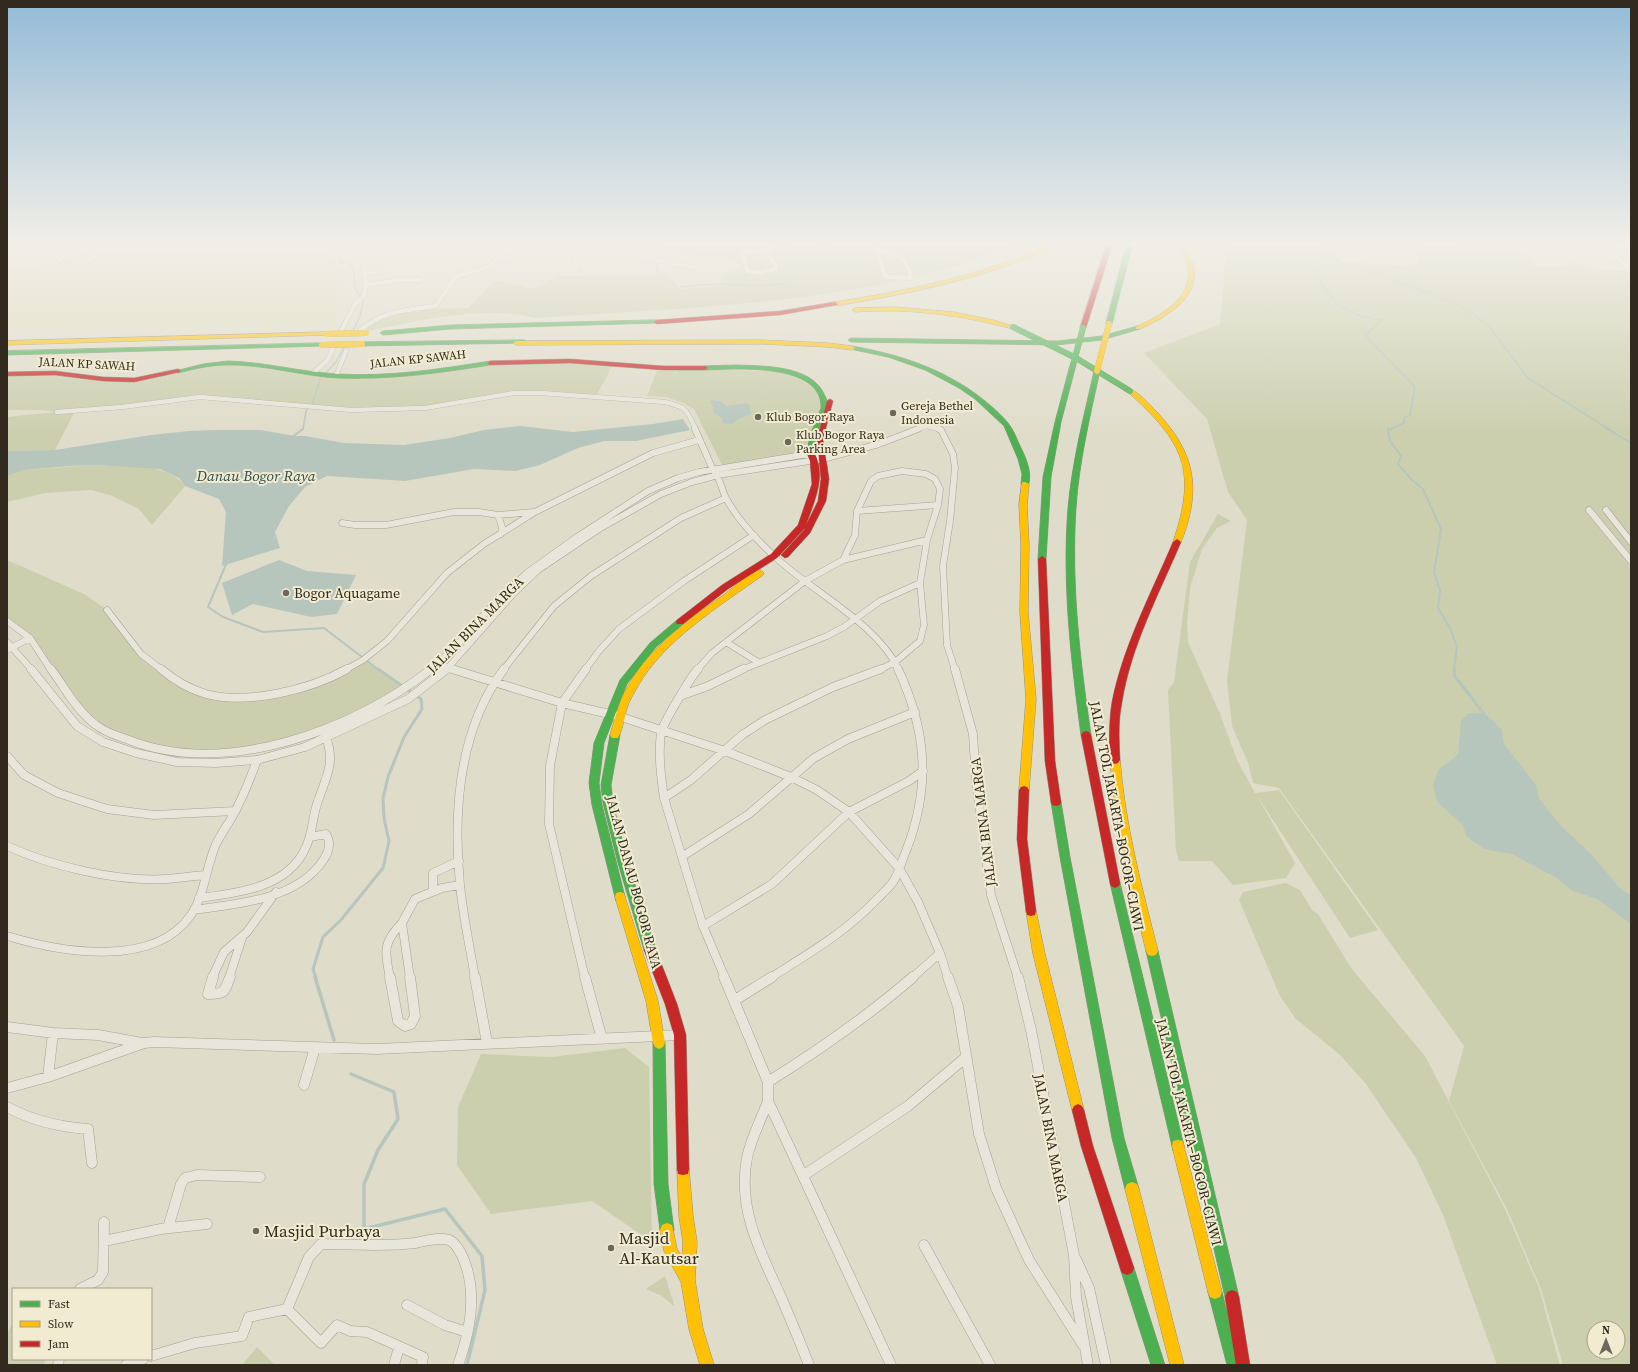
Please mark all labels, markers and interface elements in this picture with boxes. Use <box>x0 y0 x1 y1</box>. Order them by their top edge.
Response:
street label: JALAN KP SAWAH <box>368 346 467 372</box>
street label: JALAN KP SAWAH <box>37 353 136 375</box>
place label: Gereja Bethel Indonesia <box>901 398 973 428</box>
marker: Gereja Bethel Indonesia <box>888 408 898 418</box>
place label: Klub Bogor Raya <box>766 409 856 425</box>
marker: Klub Bogor Raya <box>753 412 763 422</box>
place label: Klub Bogor Raya Parking Area <box>796 427 886 457</box>
marker: Klub Bogor Raya Parking Area <box>783 437 793 447</box>
water label: Danau Bogor Raya <box>195 465 316 486</box>
street label: JALAN BINA MARGA <box>421 571 529 679</box>
place label: Bogor Aquagame <box>294 583 400 603</box>
marker: Bogor Aquagame <box>281 588 291 598</box>
street label: JALAN TOL JAKARTA–BOGOR–CIAWI <box>1085 698 1149 933</box>
street label: JALAN BINA MARGA <box>965 756 1001 889</box>
street label: JALAN DANAU BOGOR RAYA <box>601 792 667 972</box>
street label: JALAN TOL JAKARTA–BOGOR–CIAWI <box>1151 1015 1227 1248</box>
street label: JALAN BINA MARGA <box>1029 1071 1073 1204</box>
place label: Masjid Purbaya <box>264 1219 381 1243</box>
marker: Masjid Purbaya <box>251 1226 261 1236</box>
place label: Masjid Al-Kautsar <box>619 1226 700 1270</box>
marker: Masjid Al-Kautsar <box>606 1243 616 1253</box>
legend <box>12 1288 152 1360</box>
text: Fast <box>48 1296 70 1312</box>
text: Slow <box>48 1316 74 1332</box>
north arrow <box>1586 1320 1626 1360</box>
text: N <box>1602 1323 1610 1338</box>
text: Jam <box>47 1336 69 1352</box>

